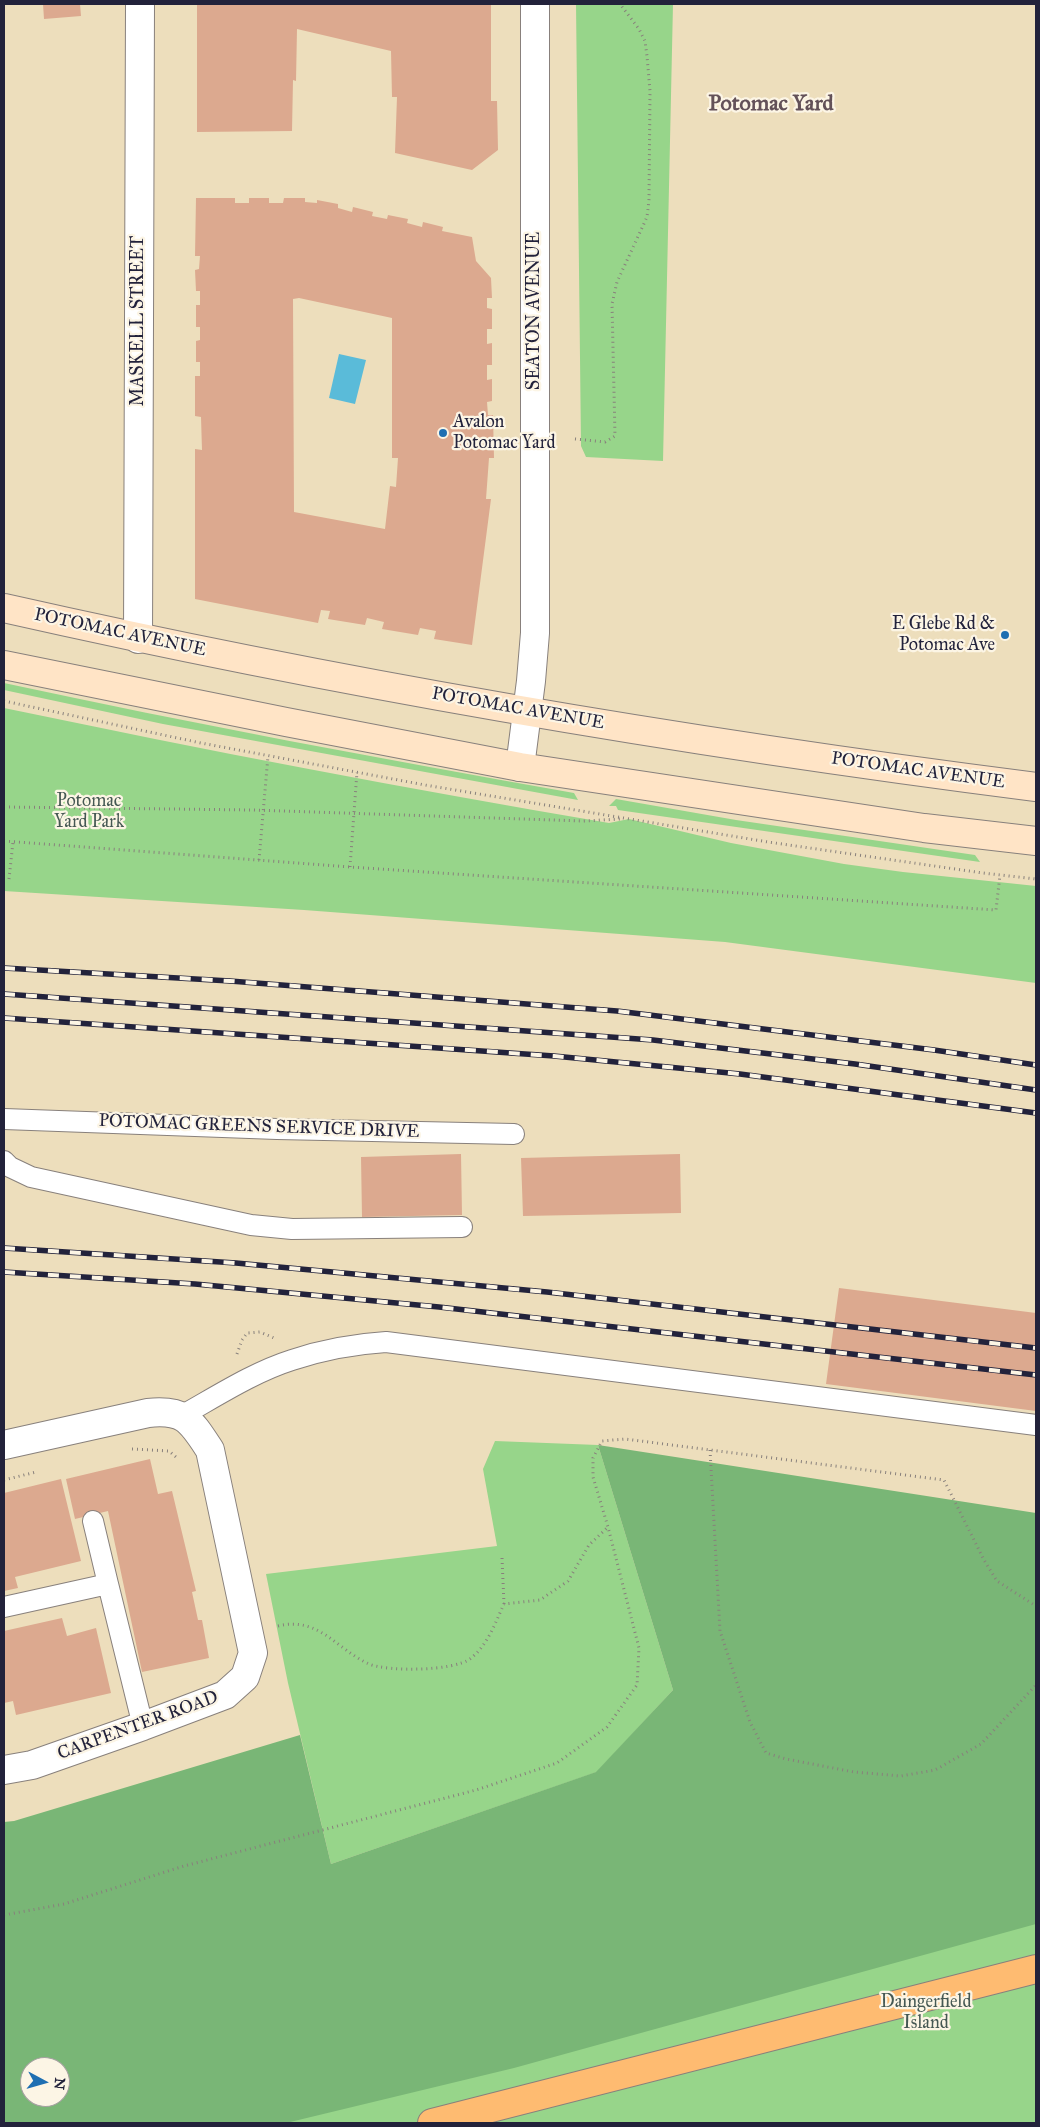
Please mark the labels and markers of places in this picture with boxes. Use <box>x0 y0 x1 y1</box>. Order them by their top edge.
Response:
place label: Avalon Potomac Yard <box>453 412 555 454</box>
marker: Avalon Potomac Yard <box>437 427 449 439</box>
place label: E Glebe Rd & Potomac Ave <box>892 614 995 656</box>
marker: E Glebe Rd & Potomac Ave <box>999 629 1011 641</box>

